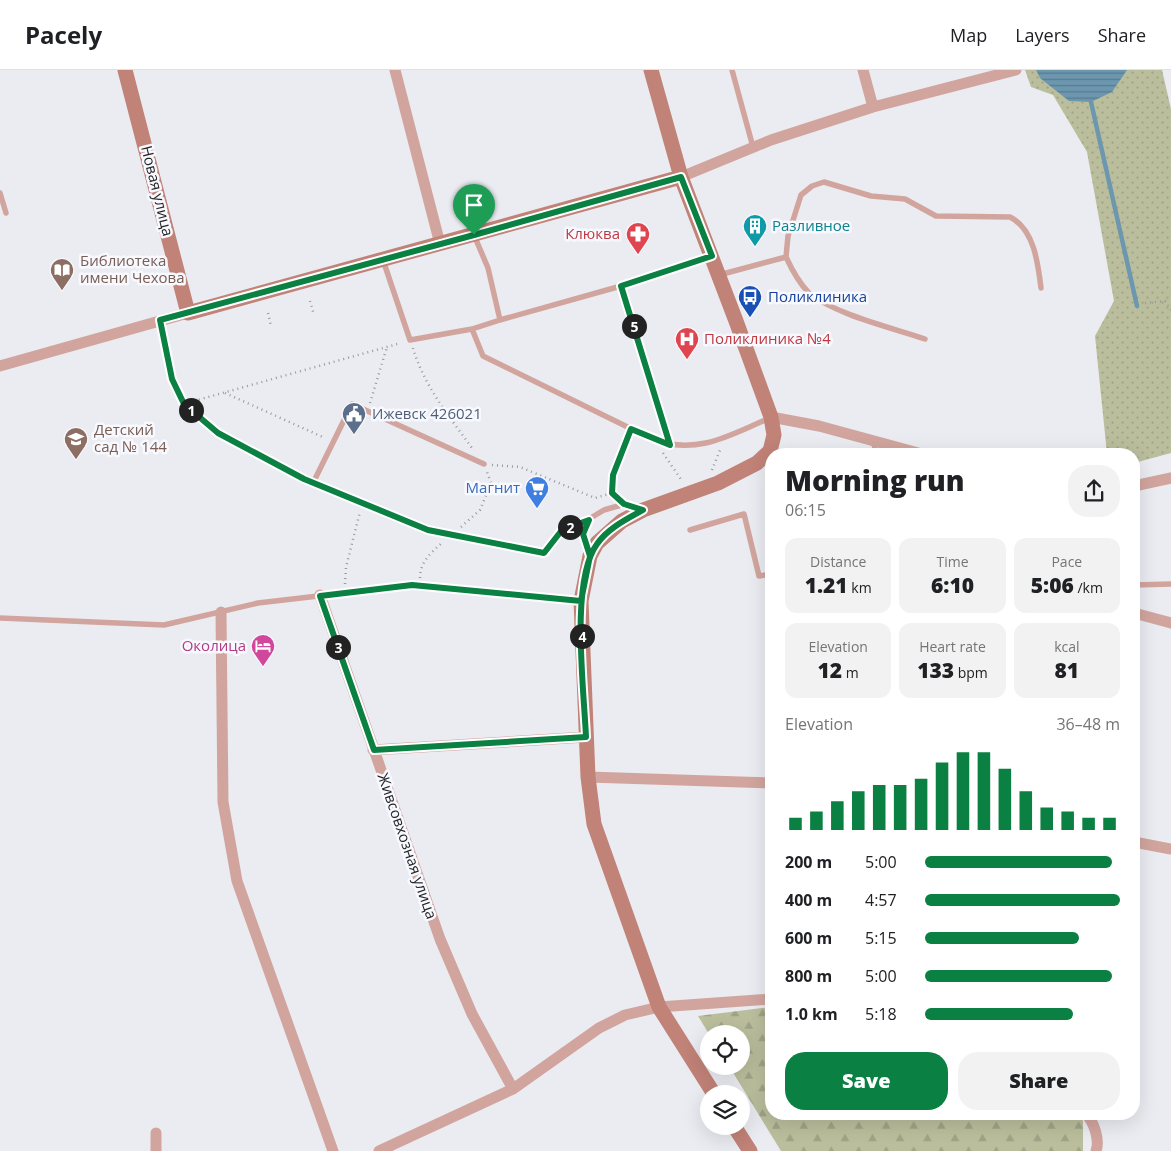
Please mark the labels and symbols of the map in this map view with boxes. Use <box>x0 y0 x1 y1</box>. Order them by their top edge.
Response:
street label: Новая улица <box>137 143 179 238</box>
pin <box>453 184 495 235</box>
building icon: Разливное <box>742 213 768 247</box>
place label: Разливное <box>772 215 850 235</box>
pharmacy icon: Клюква <box>625 221 651 255</box>
place label: Клюква <box>565 223 620 243</box>
place label: Библиотека имени Чехова <box>80 250 185 287</box>
library icon: Библиотека имени Чехова <box>49 257 75 291</box>
bus stop icon: Поликлиника <box>737 284 763 318</box>
place label: Поликлиника <box>768 286 867 306</box>
pin: 5 <box>622 314 646 338</box>
hospital icon: Поликлиника №4 <box>674 326 700 360</box>
place label: Поликлиника №4 <box>704 328 831 348</box>
pin: 1 <box>178 398 204 422</box>
public building icon: Ижевск 426021 <box>341 401 367 435</box>
place label: Ижевск 426021 <box>372 403 482 423</box>
place label: Детский сад № 144 <box>94 419 167 456</box>
school or university icon: Детский сад № 144 <box>63 426 89 460</box>
supermarket icon: Магнит <box>524 475 550 509</box>
place label: Магнит <box>466 477 520 497</box>
pin: 2 <box>558 514 582 540</box>
pin: 4 <box>570 624 594 648</box>
hotel icon: Околица <box>250 633 276 667</box>
pin: 3 <box>326 634 350 660</box>
place label: Околица <box>182 635 246 655</box>
street label: Живсовхозная улица <box>374 770 442 921</box>

